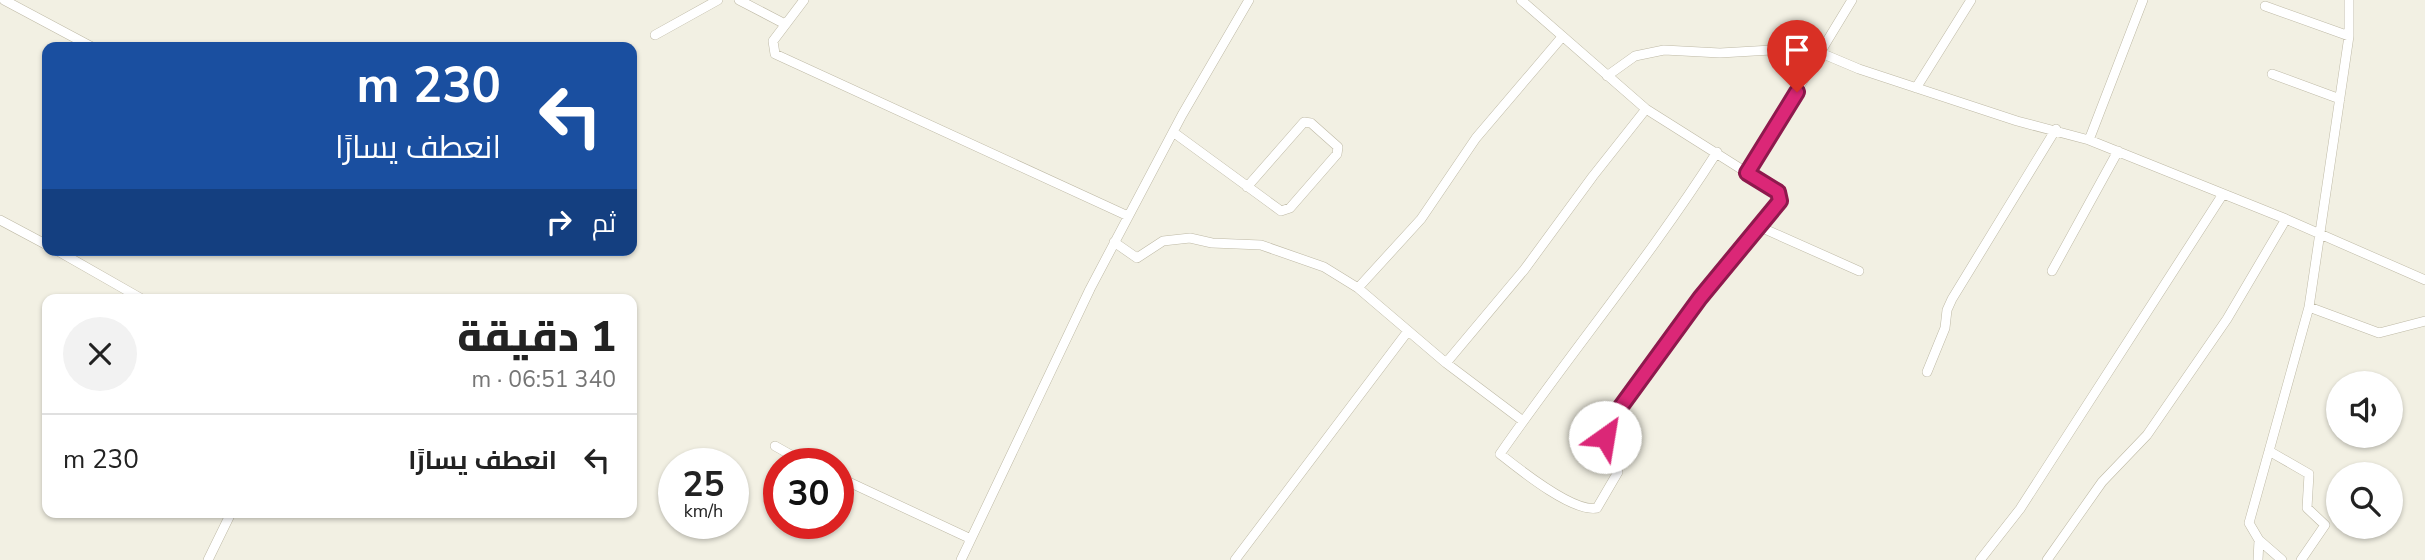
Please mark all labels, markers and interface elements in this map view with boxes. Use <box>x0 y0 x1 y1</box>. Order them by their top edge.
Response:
pin <box>1767 20 1827 92</box>
icon: arrive <box>1778 31 1816 69</box>
text: 230 m <box>357 52 501 119</box>
icon: left <box>525 70 616 161</box>
text: انعطف يسارًا <box>335 126 501 169</box>
icon: right <box>540 203 578 241</box>
text: ثم <box>592 206 616 241</box>
text: 1 دقيقة <box>457 309 616 366</box>
button: close <box>63 317 137 391</box>
text: 340 m · 06:51 <box>471 364 616 395</box>
map controls <box>2326 371 2403 539</box>
button: sound <box>2326 371 2403 448</box>
position arrow <box>1568 400 1642 474</box>
icon: left <box>578 441 616 479</box>
text: 230 m <box>63 442 139 477</box>
text: انعطف يسارًا <box>408 443 557 478</box>
speed limit sign: 30 <box>763 448 854 539</box>
text: 25 <box>682 461 725 508</box>
button: search <box>2326 462 2403 539</box>
text: km/h <box>684 499 723 523</box>

